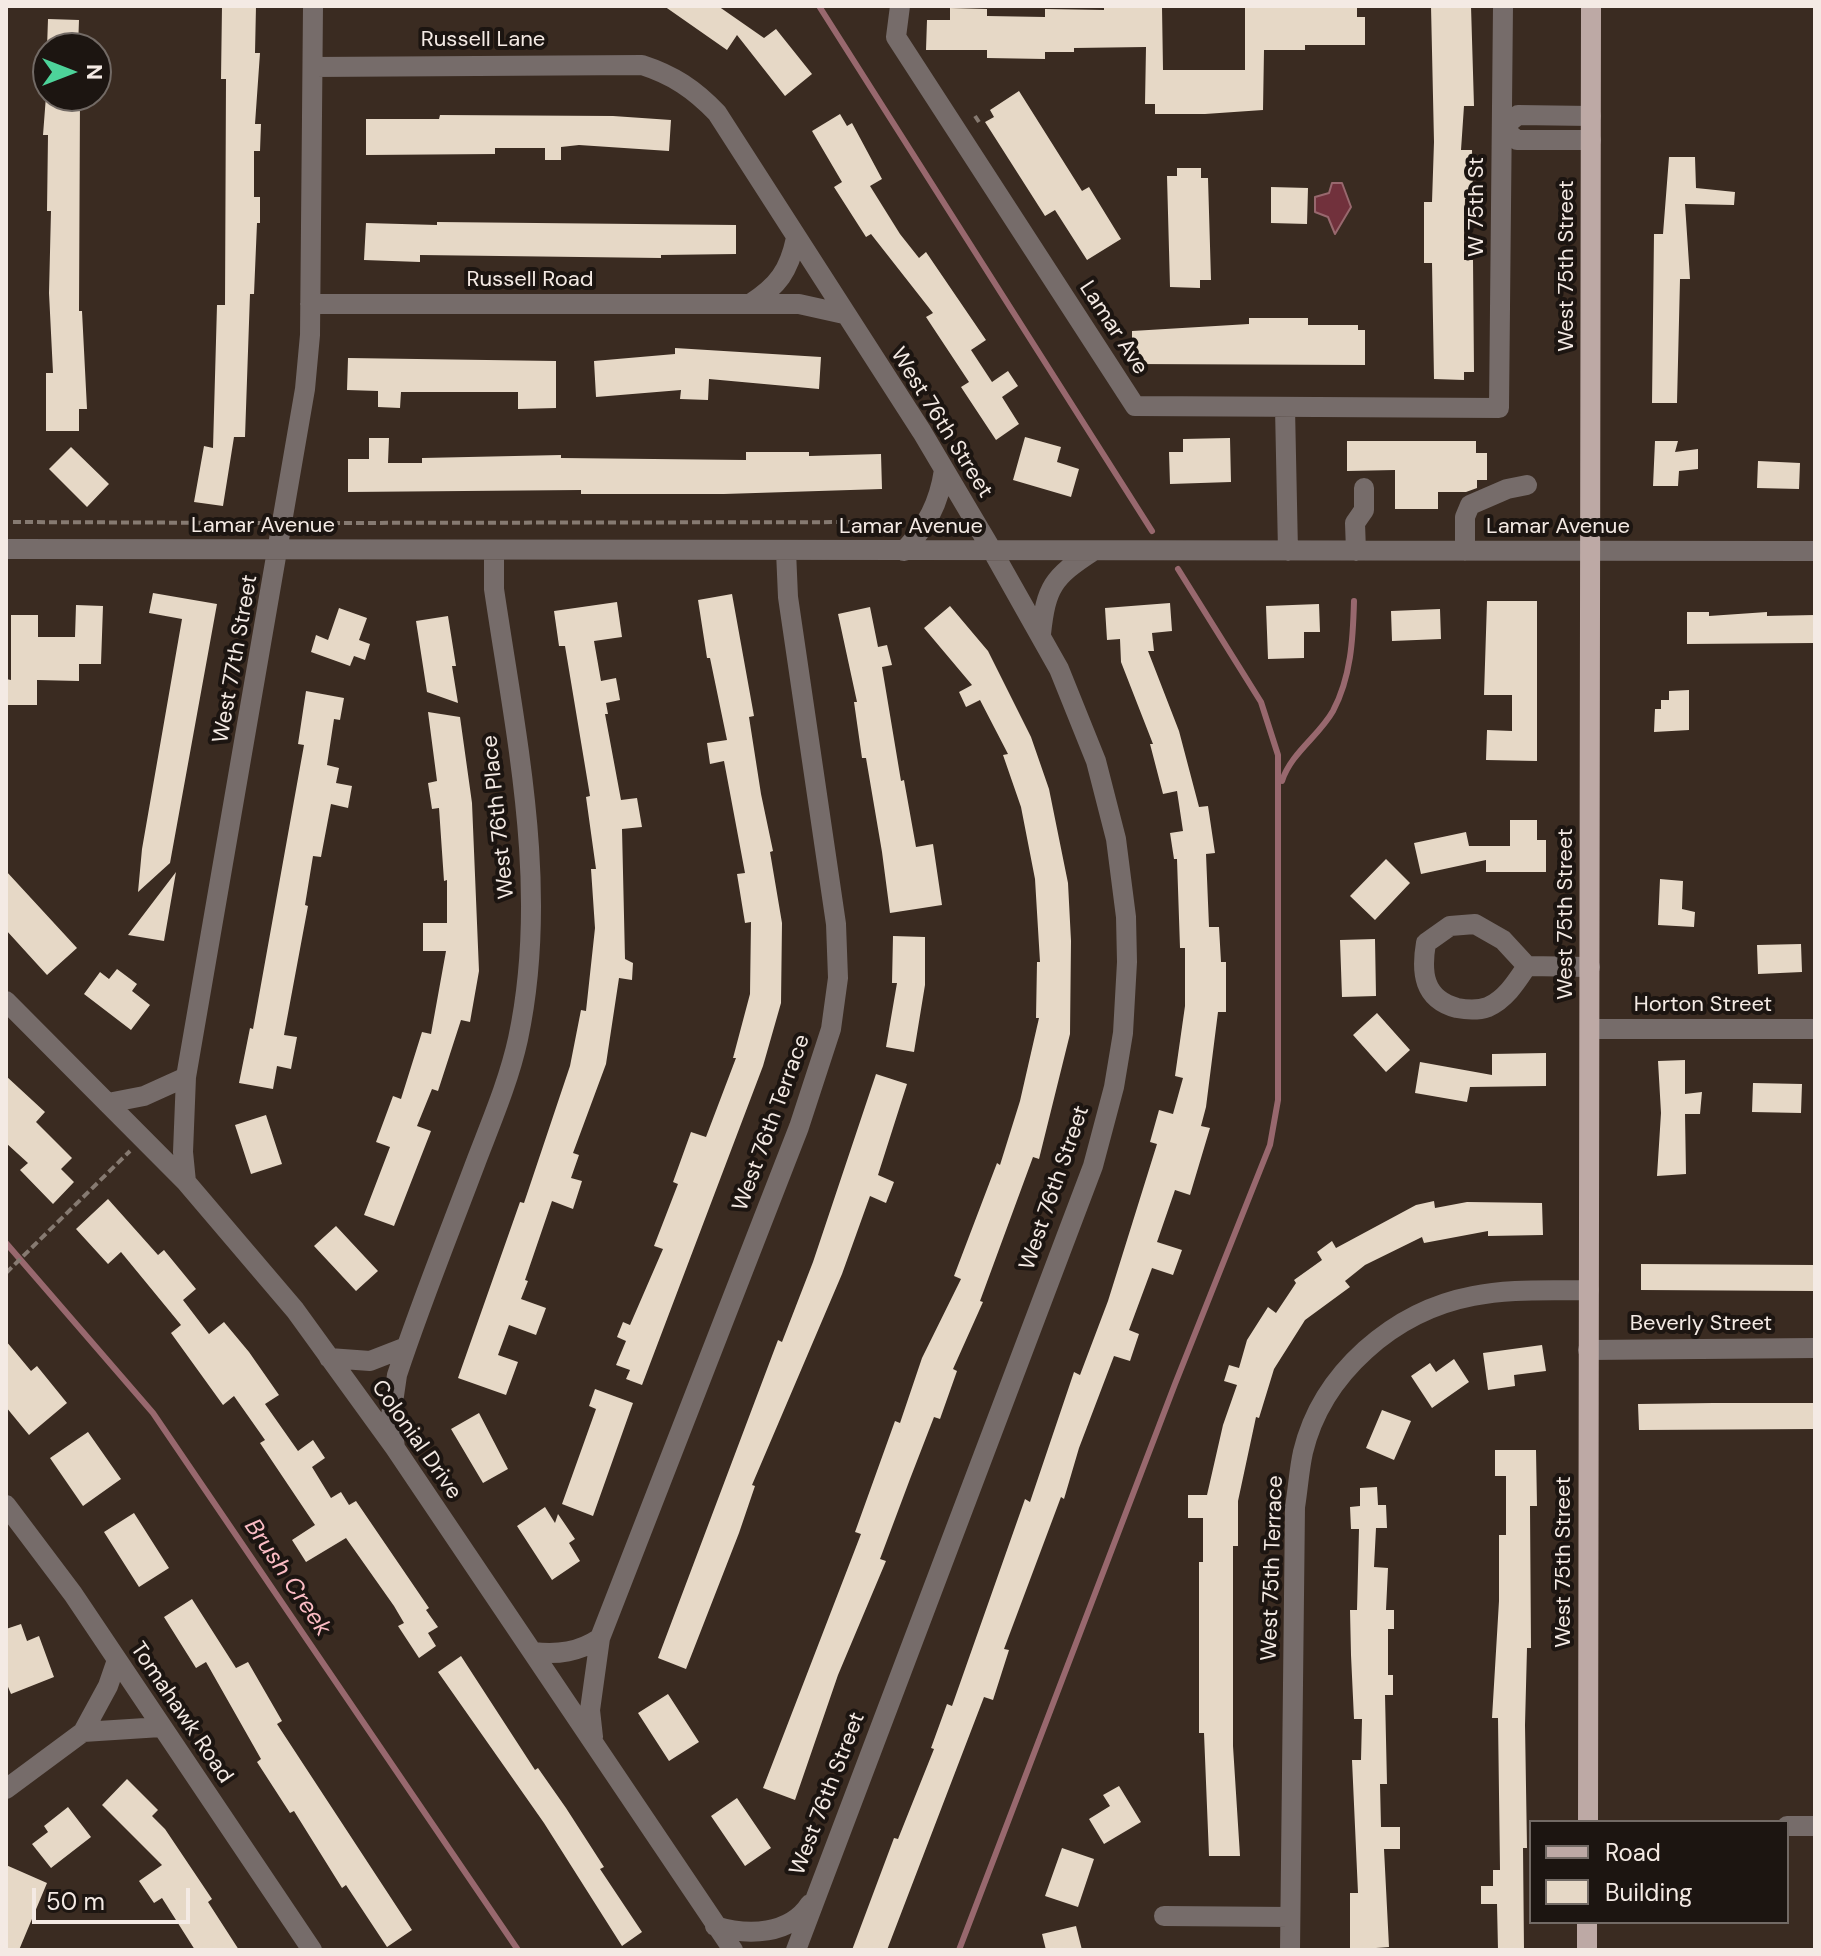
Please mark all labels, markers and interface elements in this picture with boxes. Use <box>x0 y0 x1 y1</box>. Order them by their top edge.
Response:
street label: Russell Lane <box>421 27 545 53</box>
north arrow <box>32 32 112 112</box>
text: N <box>80 64 109 80</box>
street label: W 75th St <box>1464 157 1490 257</box>
street label: West 75th Street <box>1554 180 1580 352</box>
street label: Russell Road <box>466 267 594 293</box>
street label: Lamar Ave <box>1073 276 1153 380</box>
street label: West 76th Street <box>884 343 998 503</box>
street label: Lamar Avenue <box>191 513 335 539</box>
street label: Lamar Avenue <box>839 514 983 540</box>
street label: Lamar Avenue <box>1486 514 1630 540</box>
street label: West 77th Street <box>208 573 264 745</box>
street label: West 76th Place <box>477 734 521 900</box>
street label: West 75th Street <box>1553 828 1579 1000</box>
street label: Horton Street <box>1634 992 1772 1018</box>
street label: West 76th Terrace <box>728 1031 816 1215</box>
street label: West 76th Street <box>1014 1102 1096 1274</box>
street label: Beverly Street <box>1630 1311 1772 1337</box>
street label: Colonial Drive <box>365 1375 467 1505</box>
street label: West 75th Terrace <box>1257 1475 1289 1661</box>
street label: West 75th Street <box>1551 1476 1577 1648</box>
water label: Brush Creek <box>237 1514 337 1642</box>
street label: Tomahawk Road <box>124 1638 238 1788</box>
street label: West 76th Street <box>785 1709 871 1879</box>
legend <box>1529 1820 1789 1924</box>
text: Road <box>1605 1837 1661 1868</box>
scale bar <box>36 1872 194 1922</box>
text: Building <box>1605 1877 1692 1908</box>
text: 50 m <box>46 1886 105 1917</box>

